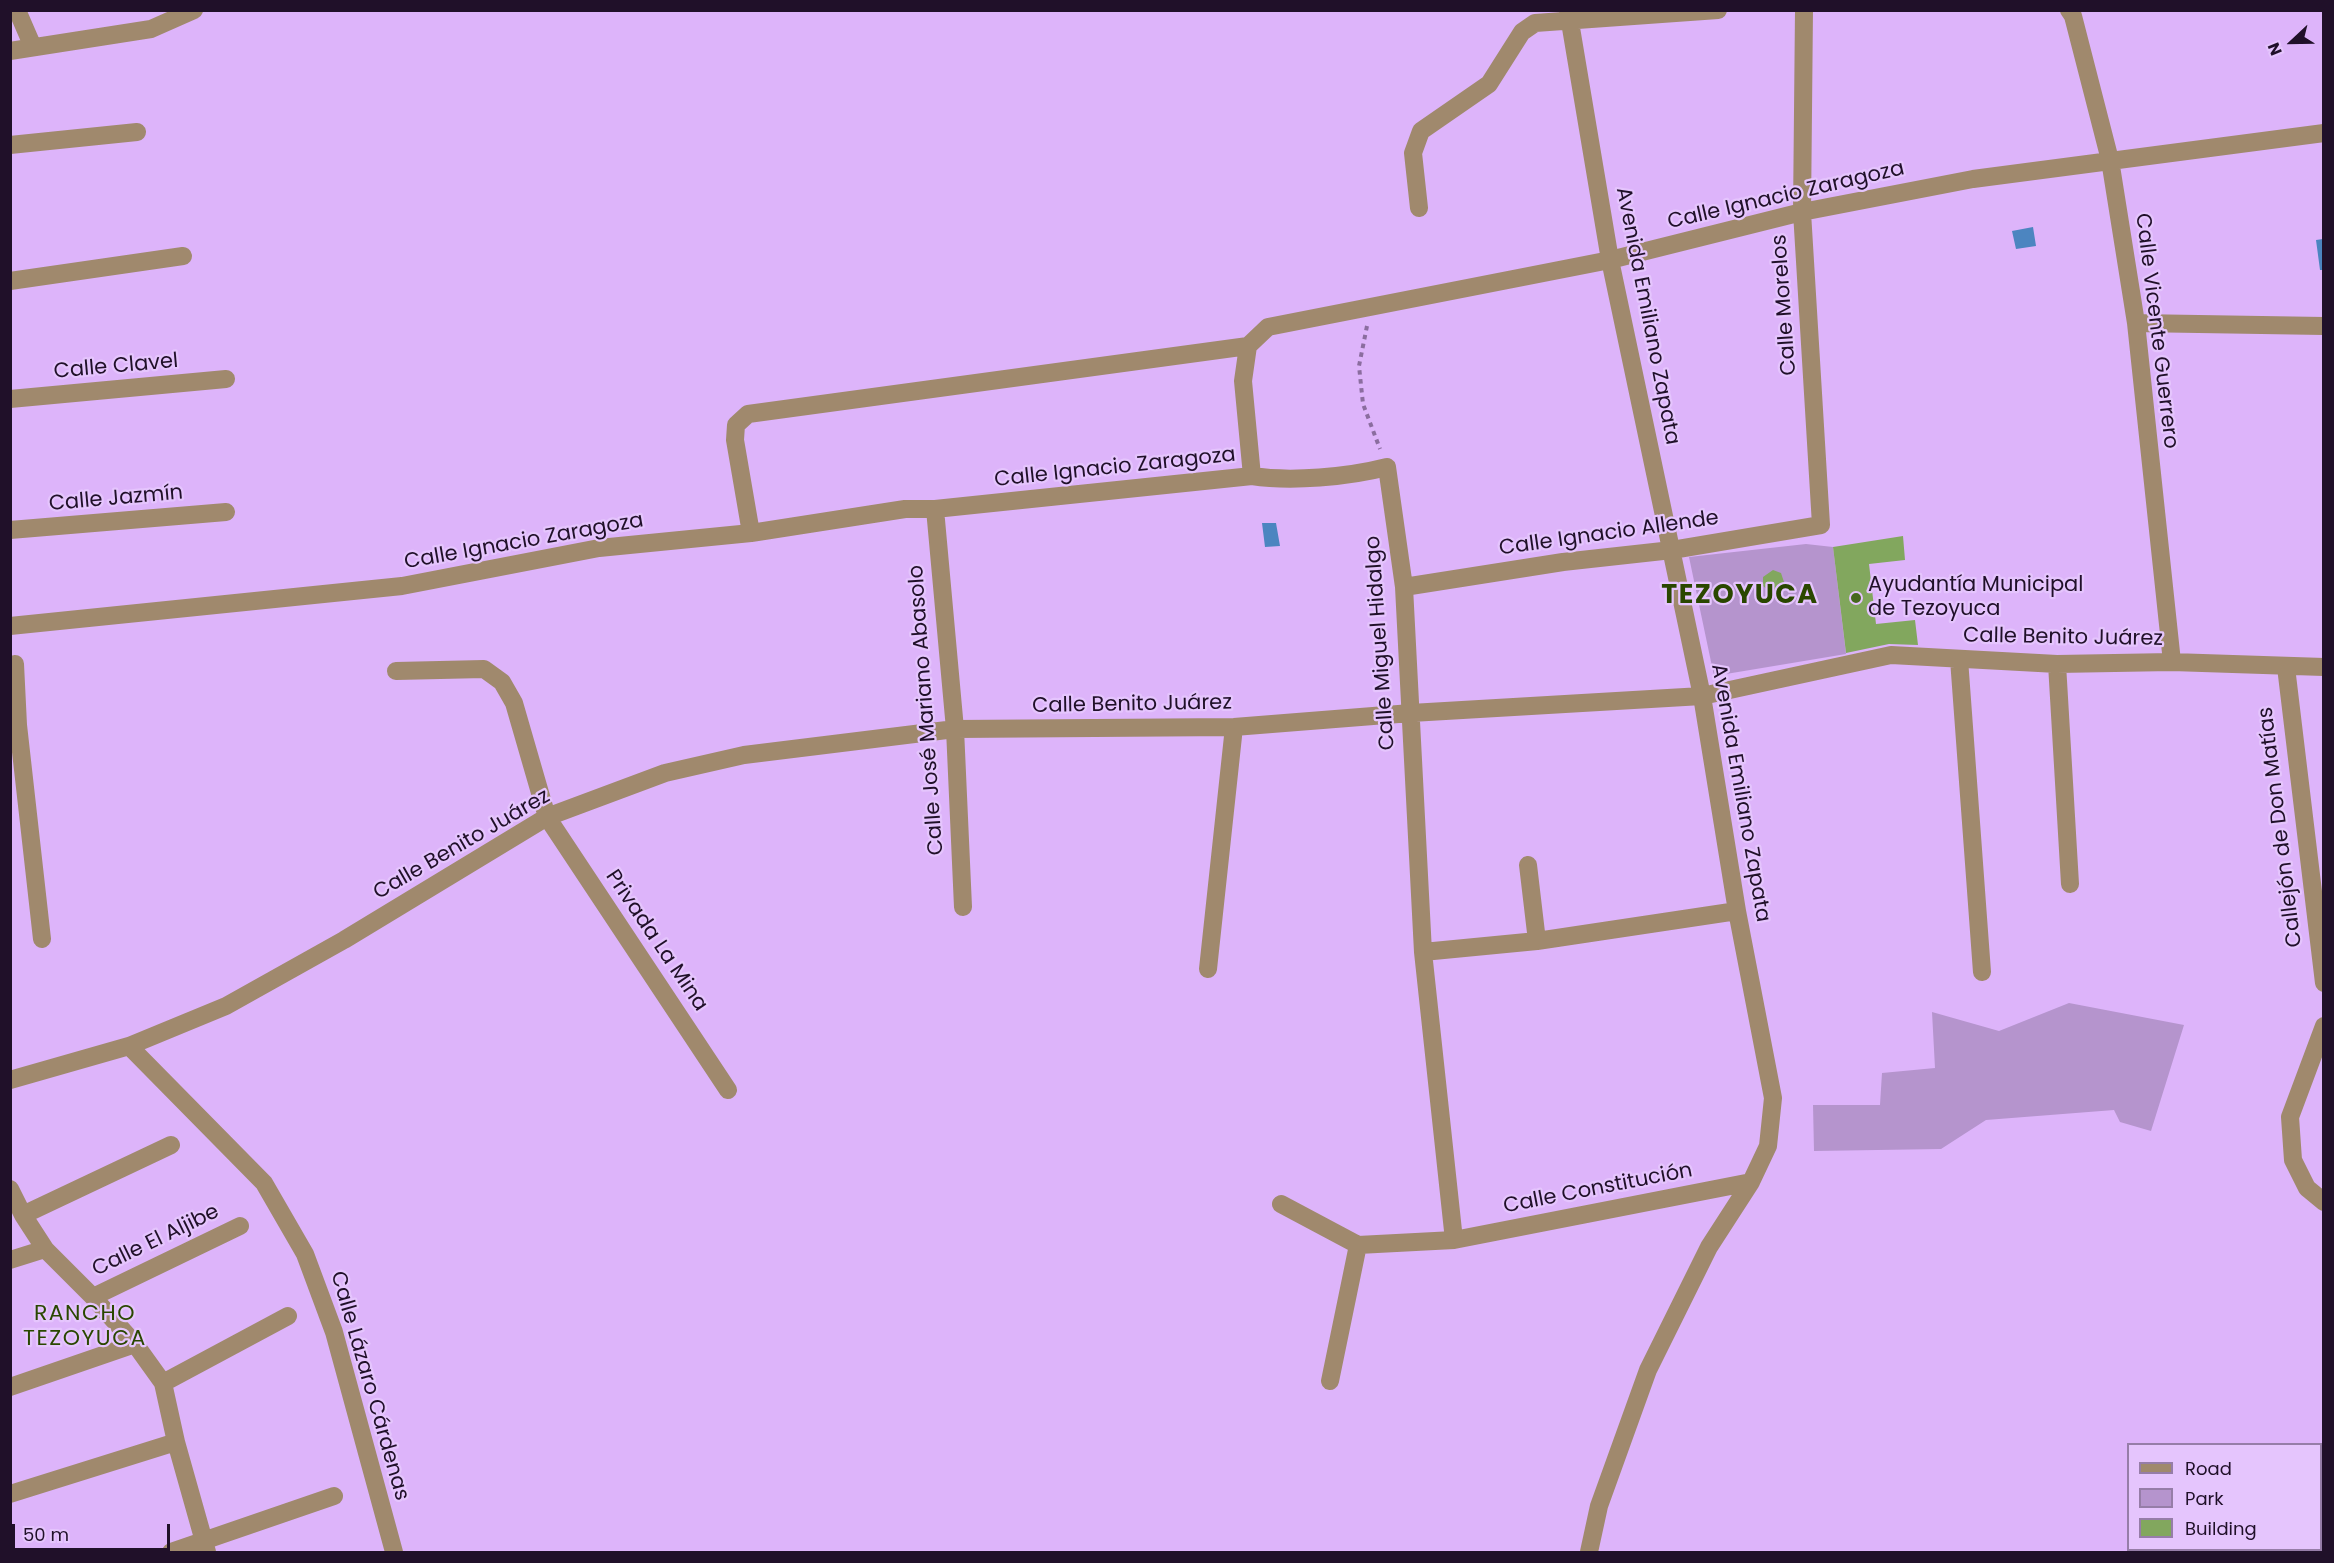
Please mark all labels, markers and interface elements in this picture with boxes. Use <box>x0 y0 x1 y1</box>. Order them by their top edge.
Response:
north arrow <box>2262 12 2322 72</box>
text: N <box>2262 39 2288 59</box>
street label: Calle Ignacio Zaragoza <box>1665 156 1907 236</box>
street label: Avenida Emiliano Zapata <box>1610 185 1684 447</box>
street label: Calle Vicente Guerrero <box>2129 212 2183 450</box>
street label: Calle Morelos <box>1768 234 1802 376</box>
street label: Calle Clavel <box>53 349 179 385</box>
street label: Calle Ignacio Zaragoza <box>993 443 1237 493</box>
street label: Calle Jazmín <box>48 481 184 517</box>
street label: Calle Ignacio Allende <box>1498 506 1720 562</box>
street label: Calle Ignacio Zaragoza <box>403 509 645 575</box>
street label: Calle Miguel Hidalgo <box>1361 535 1401 751</box>
street label: Calle José Mariano Abasolo <box>904 564 950 856</box>
place label: Ayudantía Municipal de Tezoyuca <box>1868 573 2083 623</box>
district label: TEZOYUCA <box>1661 580 1819 612</box>
marker: Ayudantía Municipal de Tezoyuca <box>1849 591 1863 605</box>
street label: Calle Benito Juárez <box>1963 624 2163 652</box>
street label: Avenida Emiliano Zapata <box>1705 662 1775 924</box>
street label: Calle Benito Juárez <box>1032 691 1232 719</box>
street label: Callejón de Don Matías <box>2254 705 2308 949</box>
street label: Calle Benito Juárez <box>369 784 555 906</box>
street label: Privada La Mina <box>599 866 713 1016</box>
street label: Calle Constitución <box>1501 1158 1695 1220</box>
street label: Calle El Aljibe <box>89 1199 223 1283</box>
street label: Calle Lázaro Cárdenas <box>324 1268 414 1504</box>
district label: RANCHO TEZOYUCA <box>23 1301 147 1352</box>
legend <box>2127 1443 2322 1551</box>
text: Road <box>2185 1456 2232 1481</box>
text: Park <box>2185 1486 2224 1511</box>
scale bar <box>15 1512 172 1550</box>
text: Building <box>2185 1516 2257 1541</box>
text: 50 m <box>23 1522 69 1547</box>

